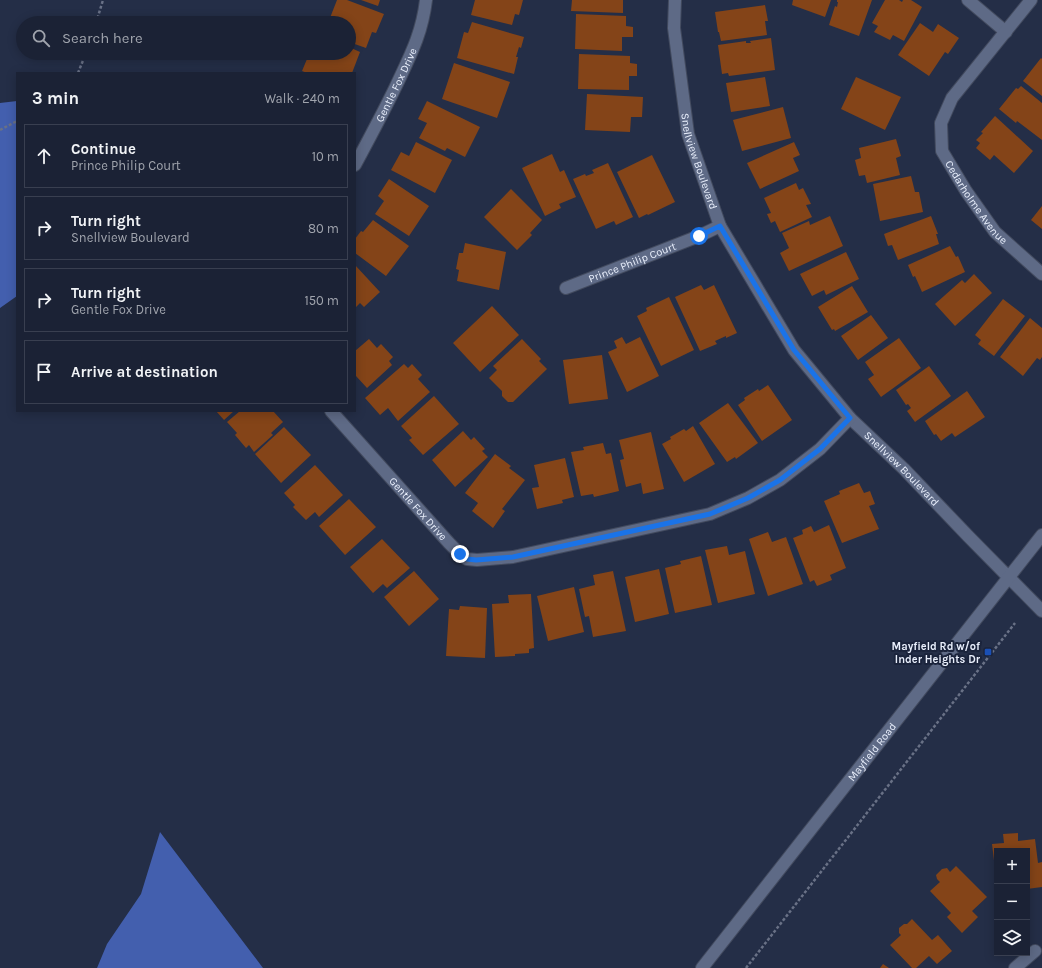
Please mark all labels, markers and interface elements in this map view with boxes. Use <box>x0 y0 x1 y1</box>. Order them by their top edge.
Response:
search box <box>16 16 356 60</box>
icon: search <box>30 27 52 49</box>
text: Search here <box>62 29 143 47</box>
street label: Gentle Fox Drive <box>373 46 419 124</box>
text: 3 min <box>32 88 79 108</box>
text: Walk · 240 m <box>264 91 340 106</box>
street label: Snellview Boulevard <box>679 112 720 211</box>
text: Continue <box>71 140 136 158</box>
icon: ahead <box>33 145 55 167</box>
text: 10 m <box>312 149 339 164</box>
text: Prince Philip Court <box>71 158 181 173</box>
street label: Cedarholme Avenue <box>943 158 1011 247</box>
text: Turn right <box>71 212 141 230</box>
icon: right <box>33 217 55 239</box>
text: 80 m <box>308 221 339 236</box>
route start <box>690 227 708 245</box>
text: Snellview Boulevard <box>71 230 190 245</box>
street label: Prince Philip Court <box>586 239 678 285</box>
text: Turn right <box>71 284 141 302</box>
icon: right <box>33 289 55 311</box>
text: 150 m <box>304 293 339 308</box>
text: Gentle Fox Drive <box>71 302 166 317</box>
icon: arrive <box>33 361 55 383</box>
text: Arrive at destination <box>71 363 218 381</box>
street label: Snellview Boulevard <box>861 428 942 508</box>
street label: Gentle Fox Drive <box>387 474 450 543</box>
route end <box>451 545 469 563</box>
place label: Mayfield Rd w/of Inder Heights Dr <box>892 640 981 666</box>
marker: Mayfield Rd w/of Inder Heights Dr <box>983 647 993 657</box>
street label: Mayfield Road <box>845 720 899 784</box>
map controls <box>994 848 1030 956</box>
button: + <box>994 848 1030 884</box>
button: − <box>994 884 1030 920</box>
button: layers <box>994 920 1030 956</box>

